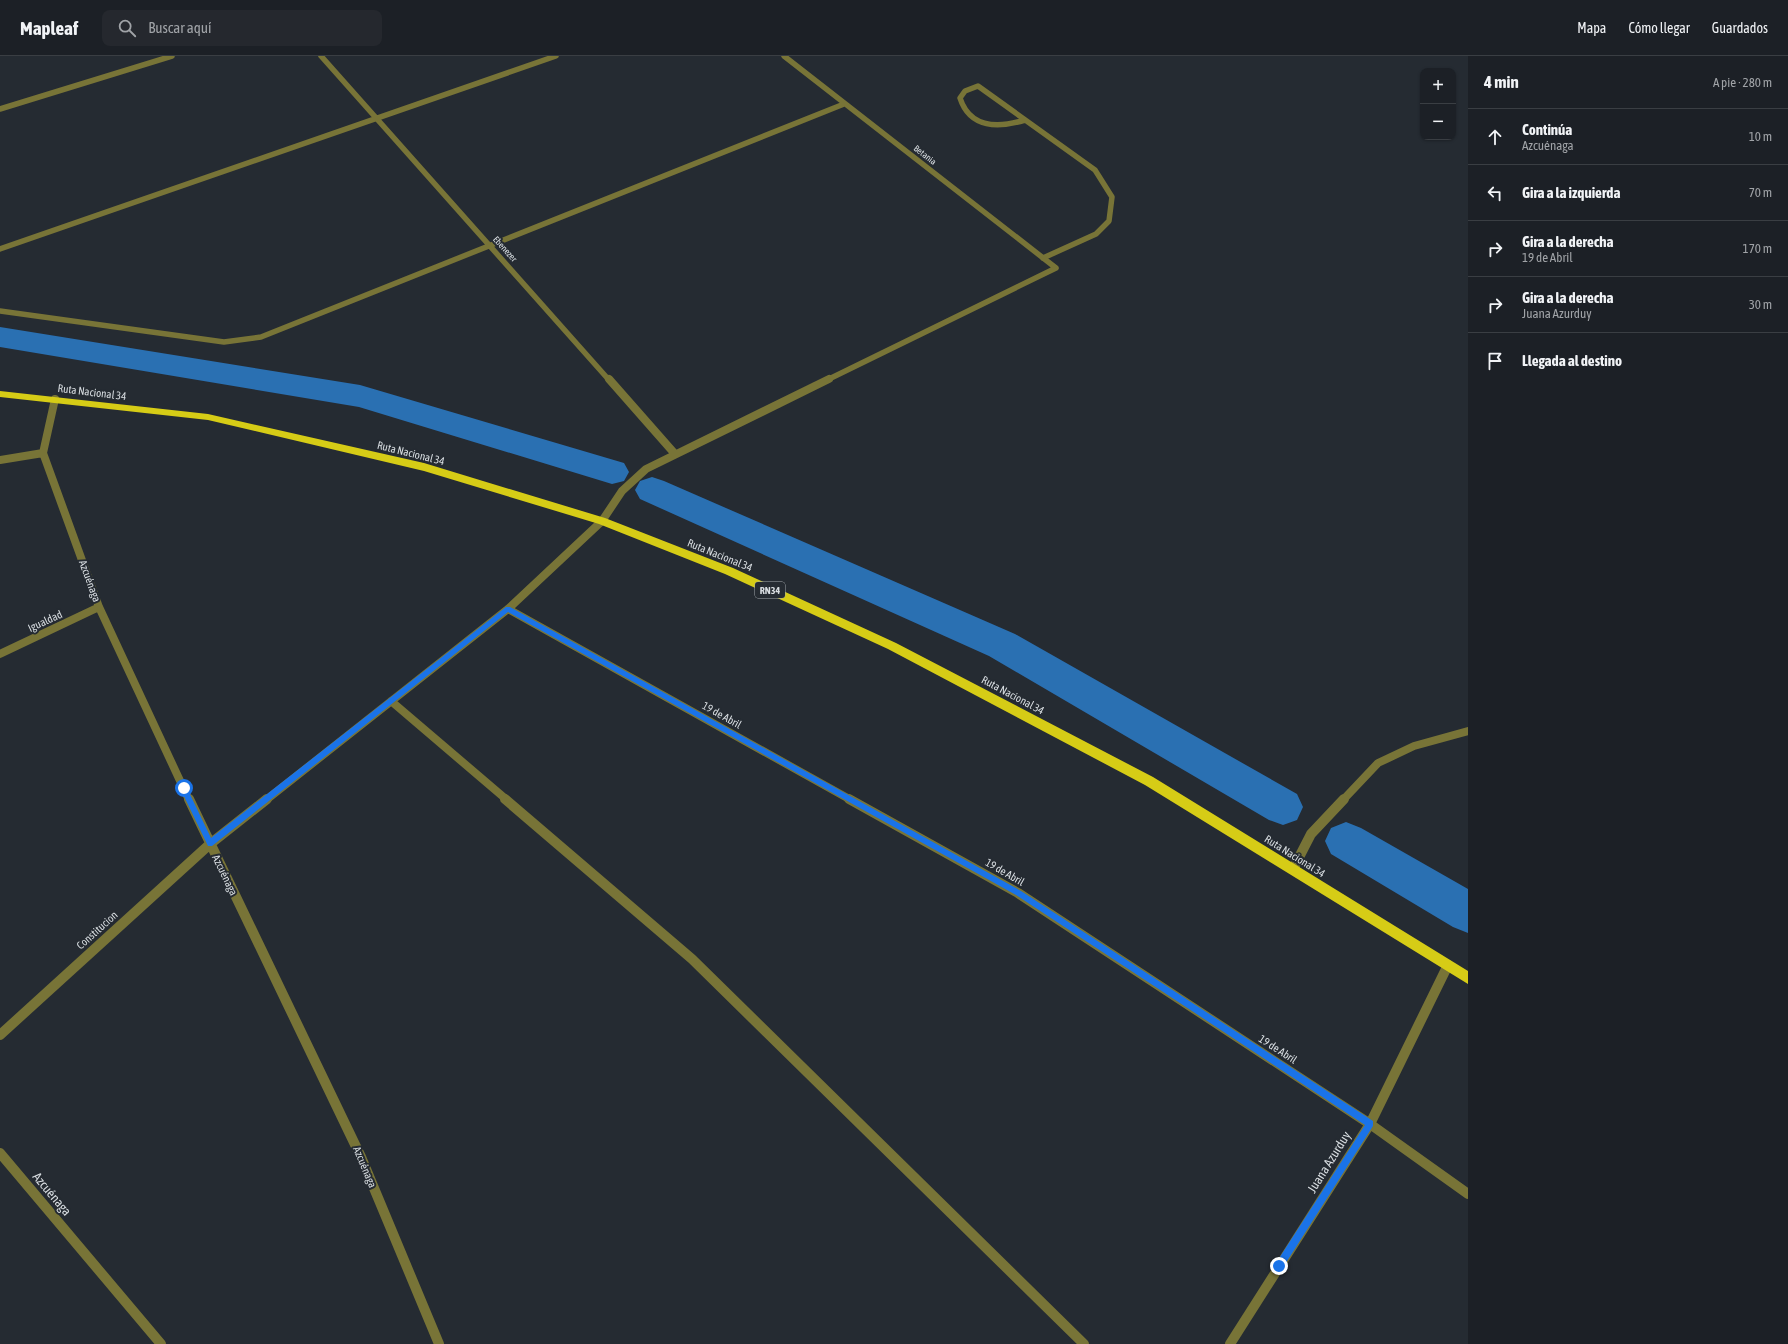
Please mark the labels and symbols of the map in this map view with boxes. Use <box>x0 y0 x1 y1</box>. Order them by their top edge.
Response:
street label: Betania <box>912 143 938 167</box>
street label: Ebenezer <box>491 234 519 264</box>
street label: Ruta Nacional 34 <box>57 382 127 402</box>
street label: Ruta Nacional 34 <box>376 439 446 467</box>
street label: Ruta Nacional 34 <box>686 536 754 574</box>
street label: Azcuénaga <box>77 558 103 604</box>
road number: RN34 <box>755 582 785 598</box>
street label: Igualdad <box>26 608 64 634</box>
street label: Ruta Nacional 34 <box>980 673 1046 717</box>
street label: 19 de Abril <box>700 699 744 731</box>
route start <box>175 779 193 797</box>
street label: Ruta Nacional 34 <box>1262 833 1328 879</box>
street label: Azcuénaga <box>210 853 240 897</box>
street label: 19 de Abril <box>983 856 1027 888</box>
street label: Constitucion <box>74 909 120 951</box>
street label: 19 de Abril <box>1257 1032 1299 1066</box>
street label: Juana Azurduy <box>1304 1128 1354 1195</box>
street label: Azcuénaga <box>351 1145 379 1189</box>
street label: Azcuénaga <box>30 1169 74 1219</box>
route end <box>1270 1257 1288 1275</box>

